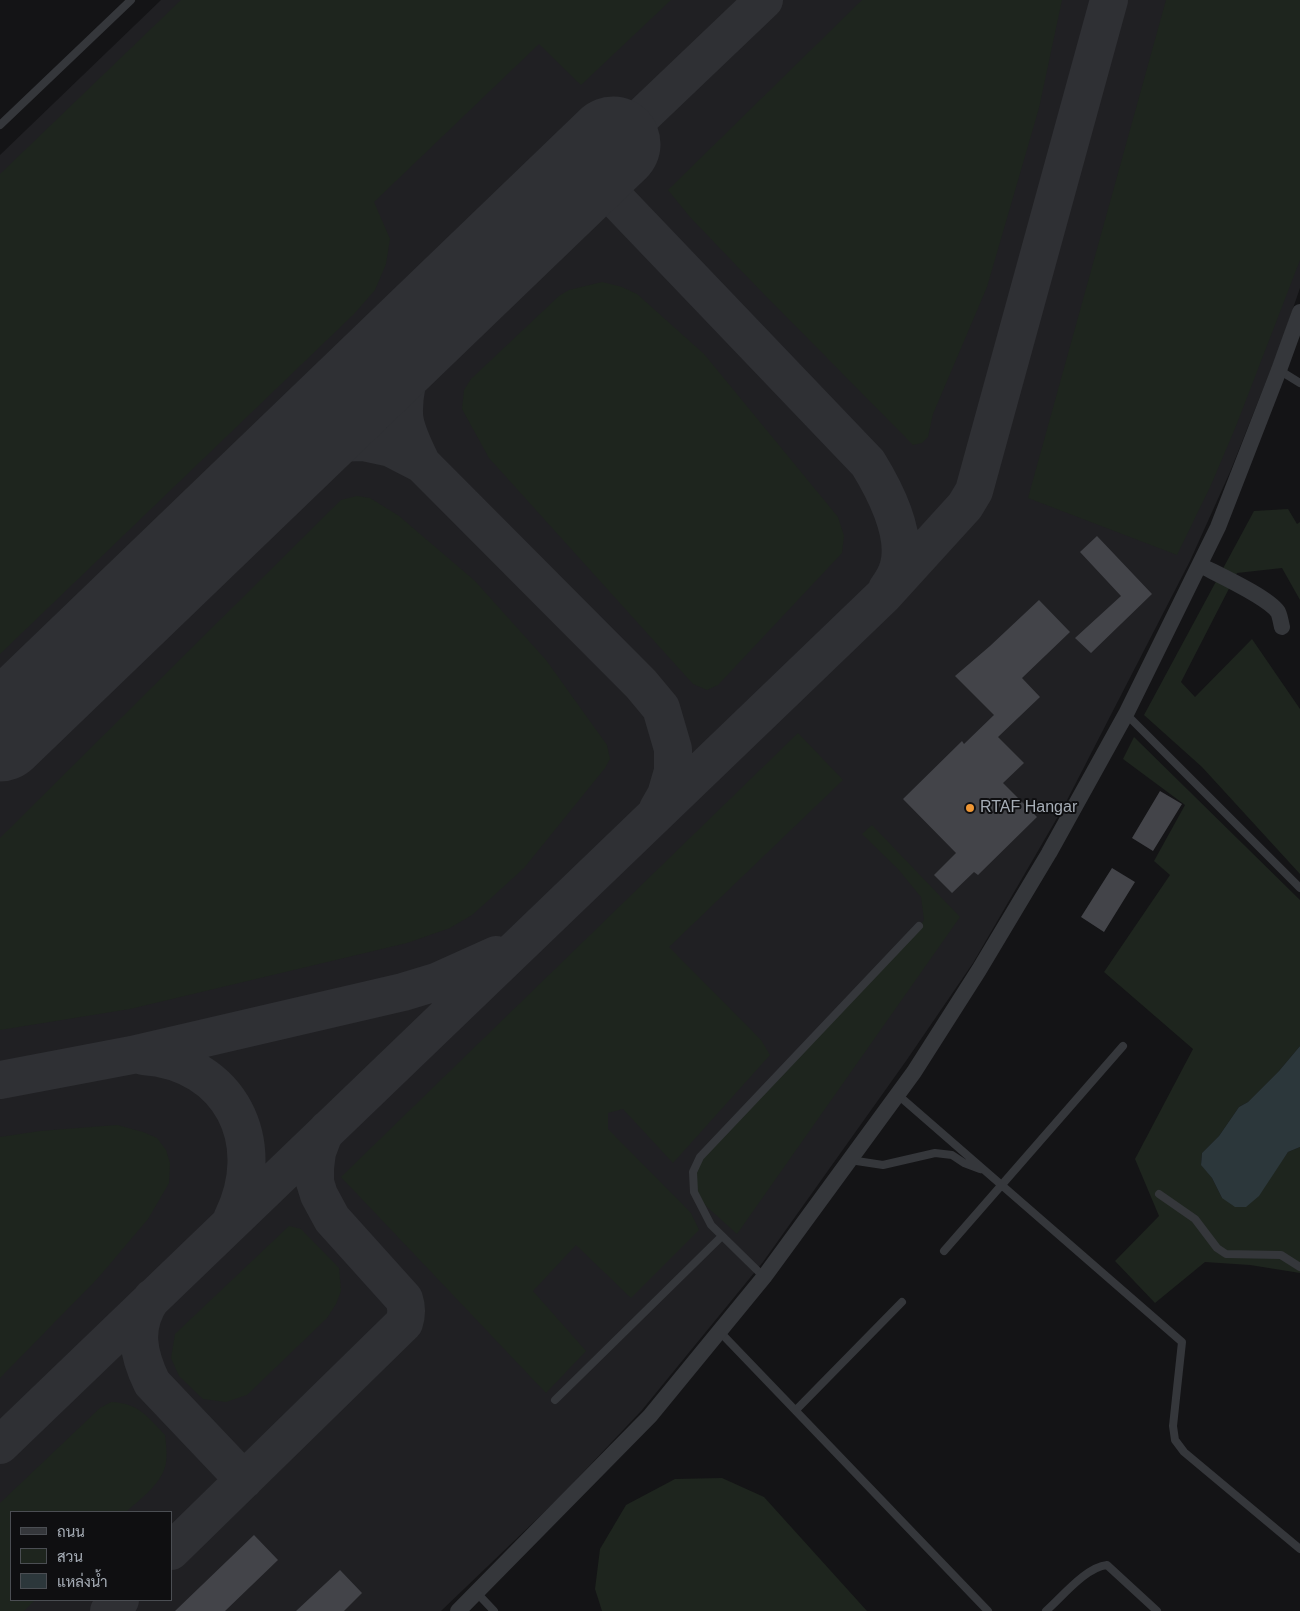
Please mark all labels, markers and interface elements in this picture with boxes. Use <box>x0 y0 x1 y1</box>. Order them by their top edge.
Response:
place label: RTAF Hangar <box>980 798 1077 818</box>
marker: RTAF Hangar <box>964 802 976 814</box>
legend <box>10 1511 172 1601</box>
text: ถนน <box>57 1523 85 1540</box>
text: สวน <box>57 1548 83 1565</box>
text: แหล่งน้ำ <box>57 1573 108 1590</box>

